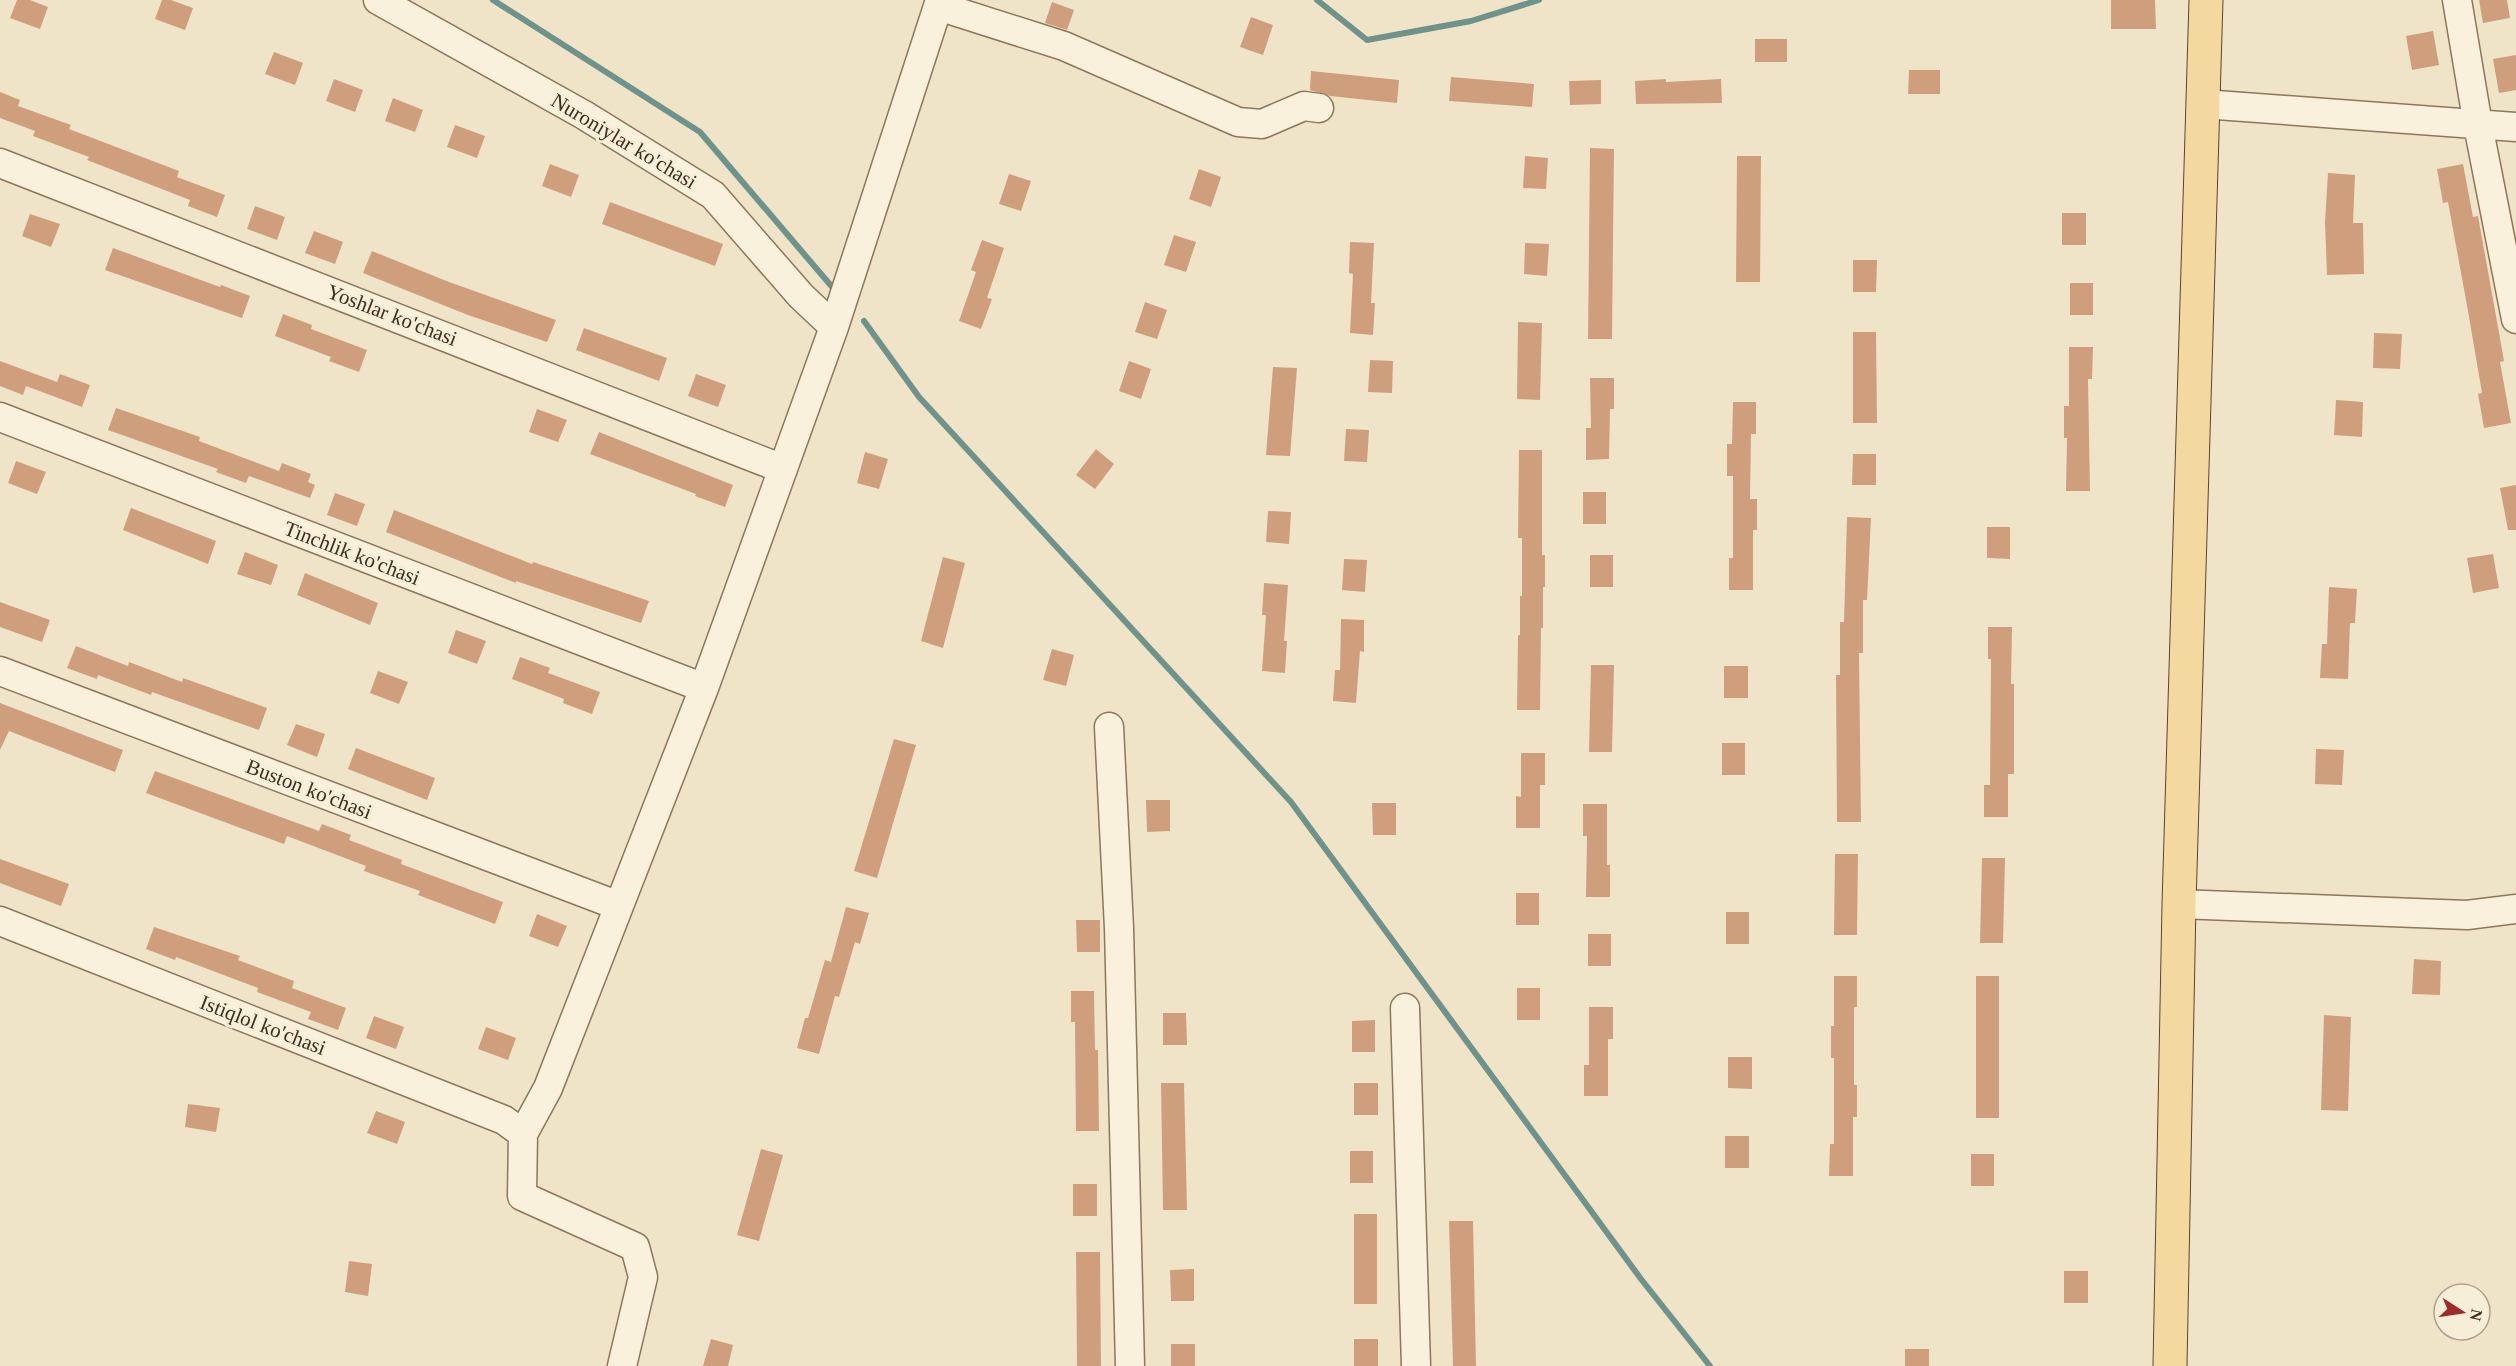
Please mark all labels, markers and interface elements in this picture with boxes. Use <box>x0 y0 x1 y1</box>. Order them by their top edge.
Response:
street label: Nuroniylar ko'chasi <box>547 88 701 194</box>
street label: Yoshlar ko'chasi <box>323 279 461 351</box>
street label: Tinchlik ko'chasi <box>281 516 423 590</box>
street label: Buston ko'chasi <box>243 754 375 824</box>
street label: Istiqlol ko'chasi <box>197 990 329 1060</box>
north arrow <box>2432 1282 2492 1342</box>
text: N <box>2467 1308 2486 1323</box>

